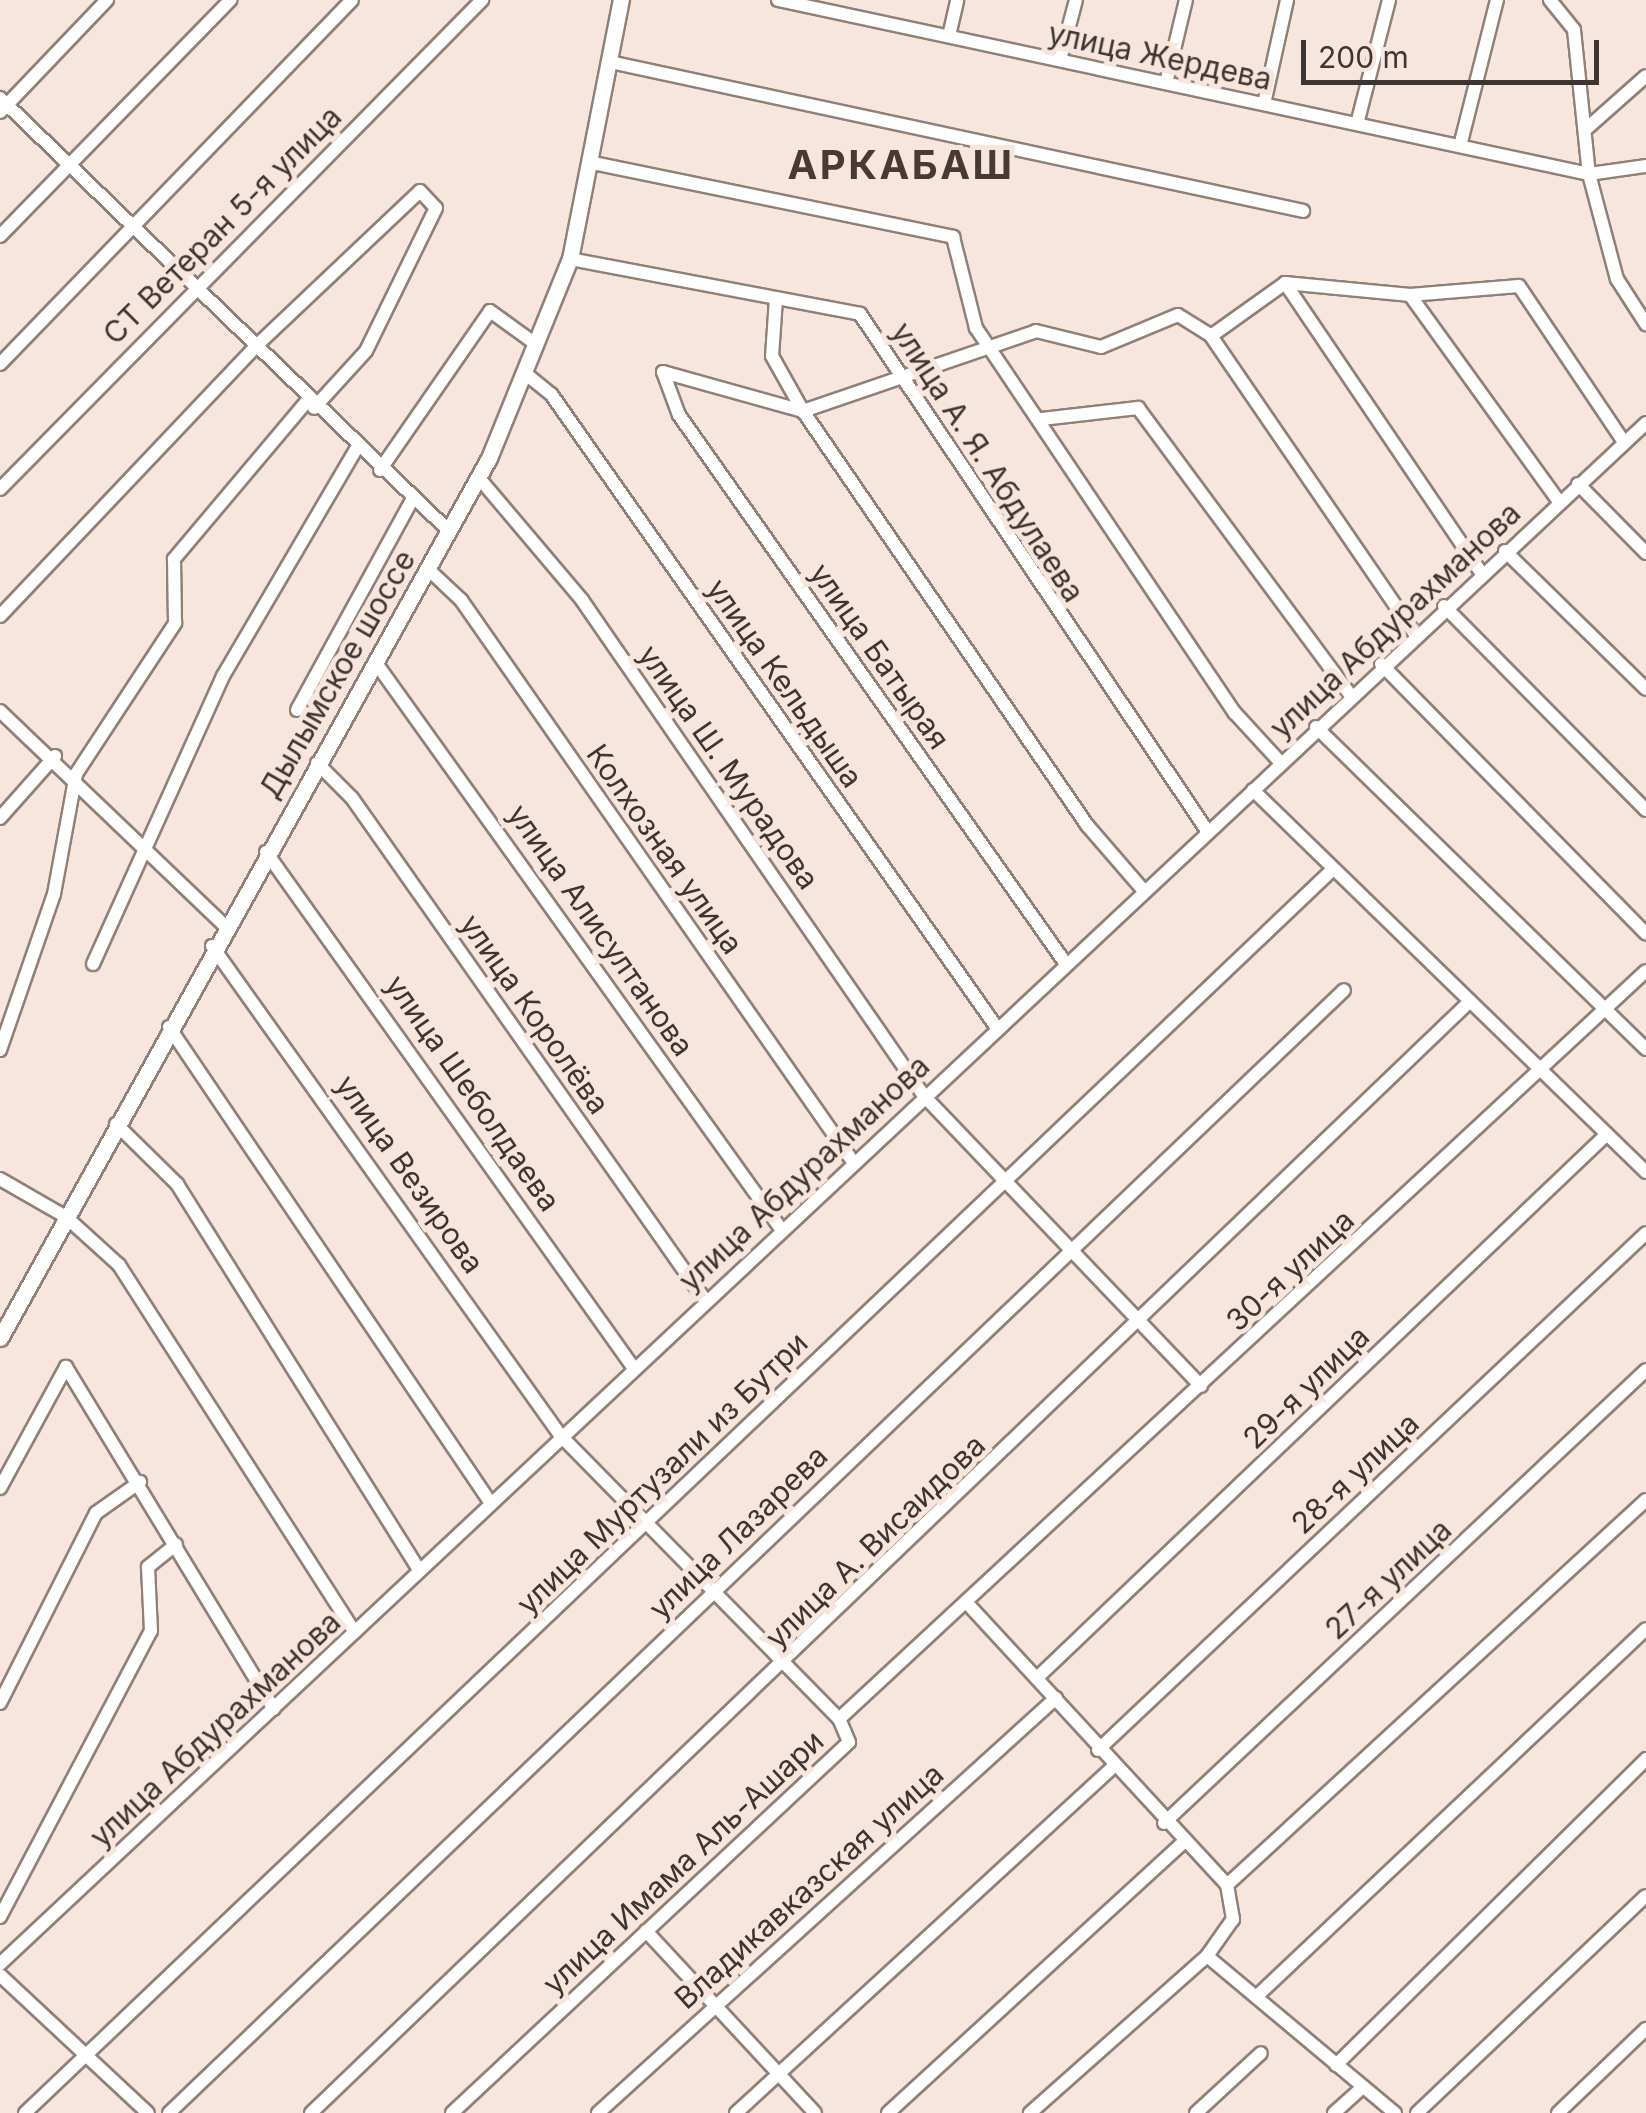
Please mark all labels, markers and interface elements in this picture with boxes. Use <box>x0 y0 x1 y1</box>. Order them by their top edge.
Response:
street label: улица Жердева <box>1045 15 1275 97</box>
scale bar <box>1306 20 1604 82</box>
text: 200 m <box>1318 39 1409 75</box>
street label: СТ Ветеран 5-я улица <box>95 98 349 352</box>
district label: АРКАБАШ <box>787 141 1015 189</box>
street label: улица А. Я. Абдулаева <box>884 315 1092 609</box>
street label: улица Абдурахманова <box>1262 495 1528 745</box>
street label: Дылымское шоссе <box>251 544 423 804</box>
street label: улица Батырая <box>803 556 957 756</box>
street label: улица Кельдыша <box>700 572 870 794</box>
street label: улица Ш. Мурадова <box>631 638 827 896</box>
street label: Колхозная улица <box>579 737 751 961</box>
street label: улица Алисултанова <box>500 797 702 1063</box>
street label: улица Королёва <box>453 907 617 1121</box>
street label: улица Шеболдаева <box>378 968 568 1218</box>
street label: улица Абдурахманова <box>671 1048 937 1298</box>
street label: улица Везирова <box>328 1068 492 1280</box>
street label: 30-я улица <box>1219 1202 1361 1338</box>
street label: 29-я улица <box>1236 1318 1376 1456</box>
street label: улица Муртузали из Бутри <box>509 1325 815 1621</box>
street label: 28-я улица <box>1284 1405 1426 1541</box>
street label: улица А. Висаидова <box>758 1427 992 1655</box>
street label: улица Лазарева <box>641 1438 835 1626</box>
street label: 27-я улица <box>1317 1511 1459 1647</box>
street label: улица Абдурахманова <box>82 1604 348 1854</box>
street label: улица Имама Аль-Ашари <box>535 1723 831 2001</box>
street label: Владикавказская улица <box>667 1756 951 2016</box>

